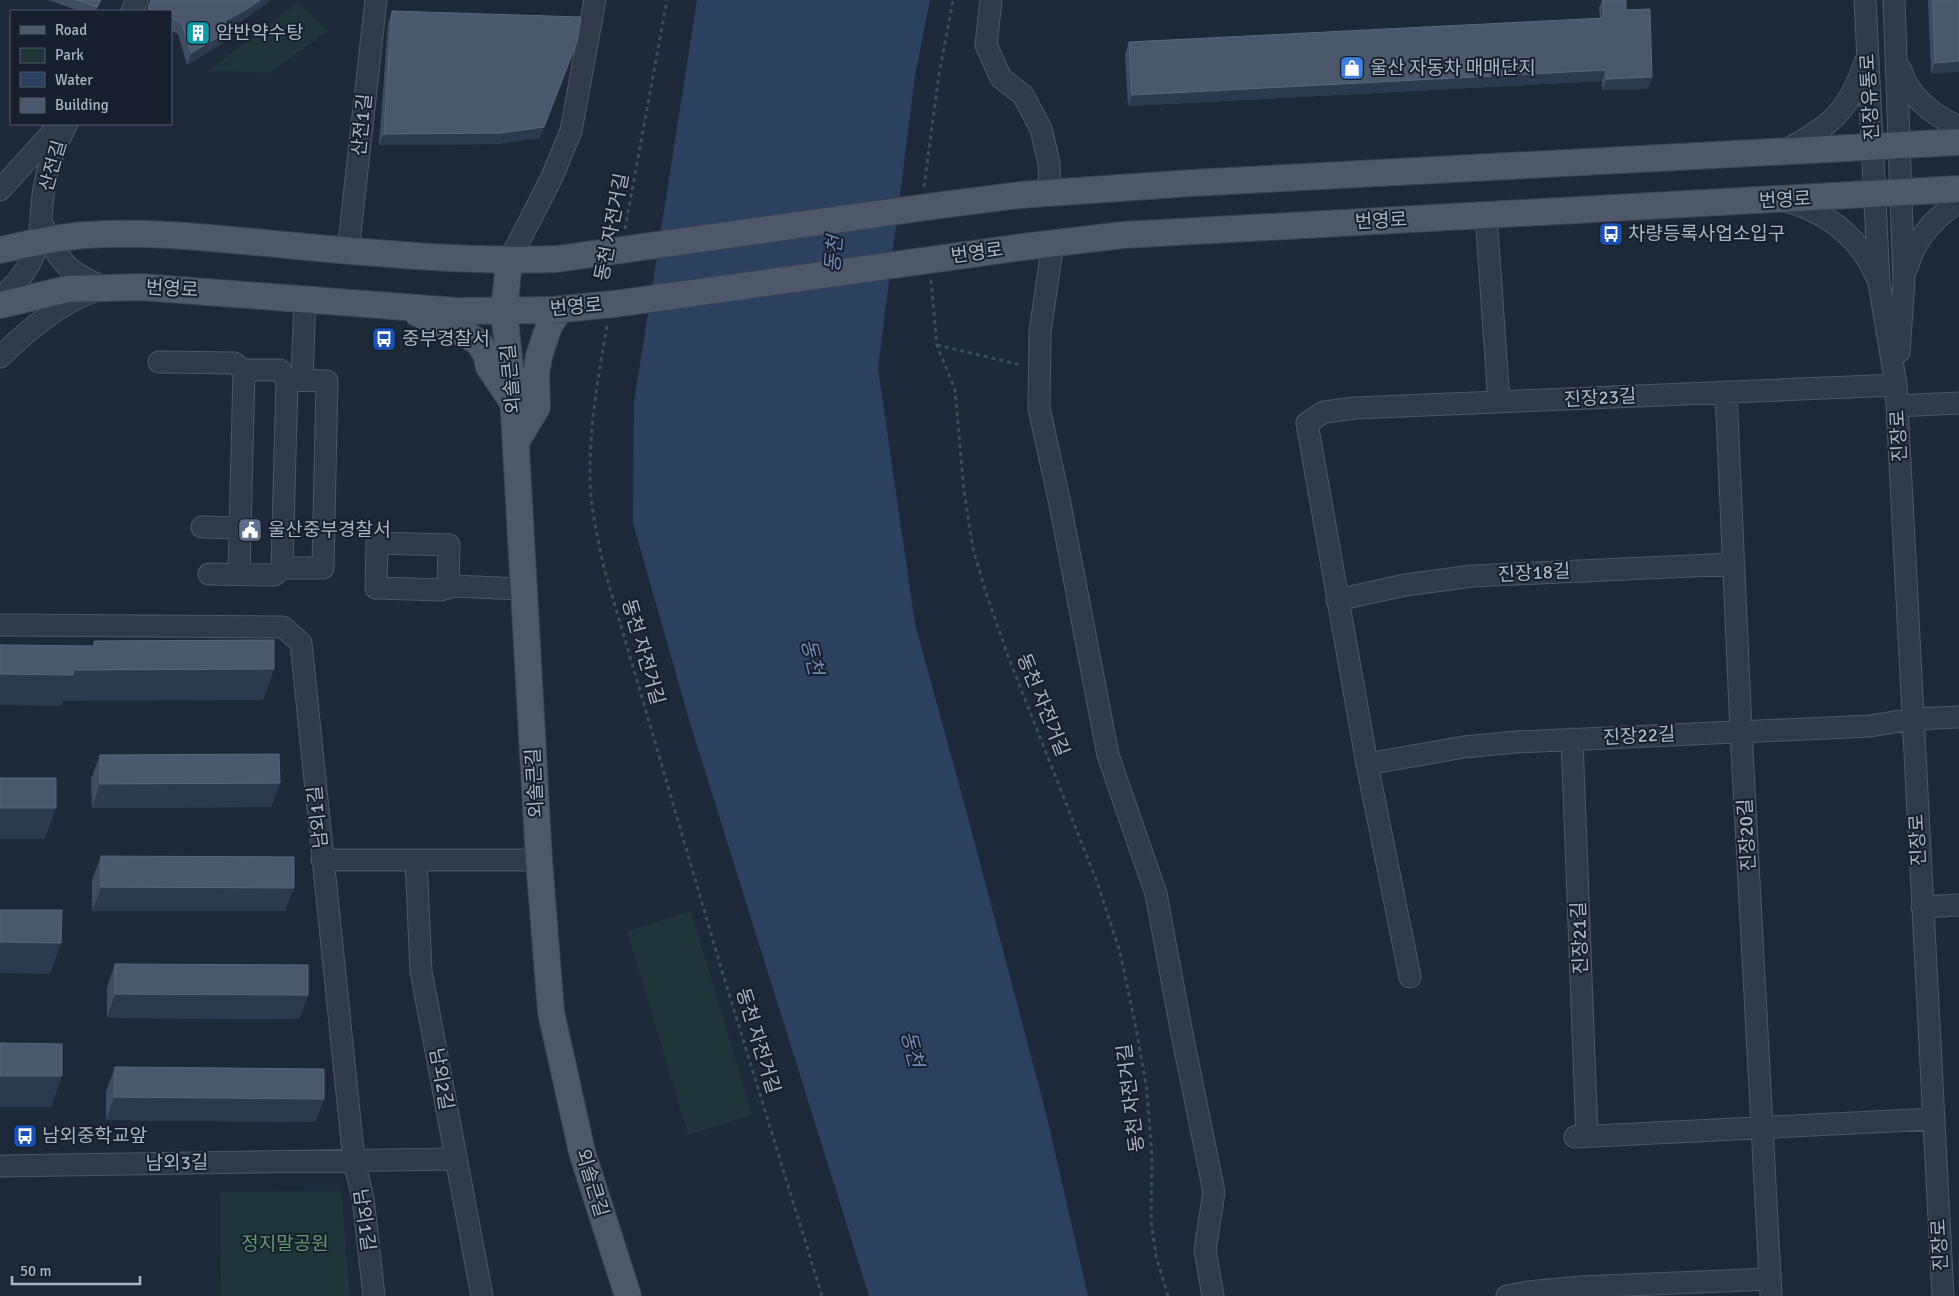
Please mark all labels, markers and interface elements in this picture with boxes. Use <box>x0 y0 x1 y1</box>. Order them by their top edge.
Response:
legend <box>10 10 172 125</box>
building icon: 암반약수탕 <box>185 20 211 46</box>
text: Road <box>55 21 87 39</box>
place label: 암반약수탕 <box>216 21 304 45</box>
text: Park <box>55 46 84 64</box>
street label: 진장유통로 <box>1856 53 1884 141</box>
shop icon: 울산 자동차 매매단지 <box>1339 55 1365 81</box>
place label: 울산 자동차 매매단지 <box>1370 56 1536 80</box>
text: Water <box>55 71 93 89</box>
street label: 산전1길 <box>347 93 377 157</box>
text: Building <box>55 96 109 114</box>
street label: 산전길 <box>34 137 72 195</box>
street label: 동천 자전거길 <box>590 171 634 283</box>
street label: 번영로 <box>1758 187 1812 213</box>
street label: 번영로 <box>1354 208 1408 234</box>
bus stop icon: 차량등록사업소입구 <box>1598 221 1624 247</box>
place label: 차량등록사업소입구 <box>1628 222 1785 246</box>
water label: 동천 <box>820 232 848 273</box>
street label: 번영로 <box>949 237 1005 269</box>
street label: 번영로 <box>145 276 199 302</box>
street label: 번영로 <box>549 293 603 321</box>
bus stop icon: 중부경찰서 <box>371 326 397 352</box>
place label: 중부경찰서 <box>402 327 489 351</box>
street label: 외솔큰길 <box>496 343 526 415</box>
street label: 진장23길 <box>1563 384 1637 412</box>
street label: 진장로 <box>1886 409 1912 463</box>
public building icon: 울산중부경찰서 <box>237 517 263 543</box>
place label: 울산중부경찰서 <box>268 518 390 542</box>
street label: 진장18길 <box>1497 559 1571 587</box>
street label: 동천 자전거길 <box>616 596 670 708</box>
water label: 동천 <box>795 636 829 680</box>
street label: 동천 자전거길 <box>1011 650 1075 760</box>
street label: 진장22길 <box>1602 722 1676 750</box>
street label: 외솔큰길 <box>521 747 549 819</box>
street label: 남외1길 <box>303 785 333 849</box>
street label: 진장20길 <box>1733 798 1761 872</box>
street label: 진장로 <box>1905 813 1931 867</box>
street label: 진장21길 <box>1567 901 1593 975</box>
street label: 동천 자전거길 <box>731 985 785 1097</box>
water label: 동천 <box>895 1028 929 1072</box>
street label: 동천 자전거길 <box>1112 1042 1150 1154</box>
street label: 남외2길 <box>424 1046 458 1112</box>
bus stop icon: 남외중학교앞 <box>12 1123 38 1149</box>
place label: 남외중학교앞 <box>42 1124 147 1148</box>
street label: 외솔큰길 <box>570 1146 614 1220</box>
street label: 남외3길 <box>145 1150 209 1176</box>
street label: 남외1길 <box>348 1187 380 1253</box>
street label: 진장로 <box>1927 1218 1953 1272</box>
park label: 정지말공원 <box>241 1232 329 1256</box>
scale bar <box>12 1254 140 1286</box>
text: 50 m <box>20 1262 51 1280</box>

